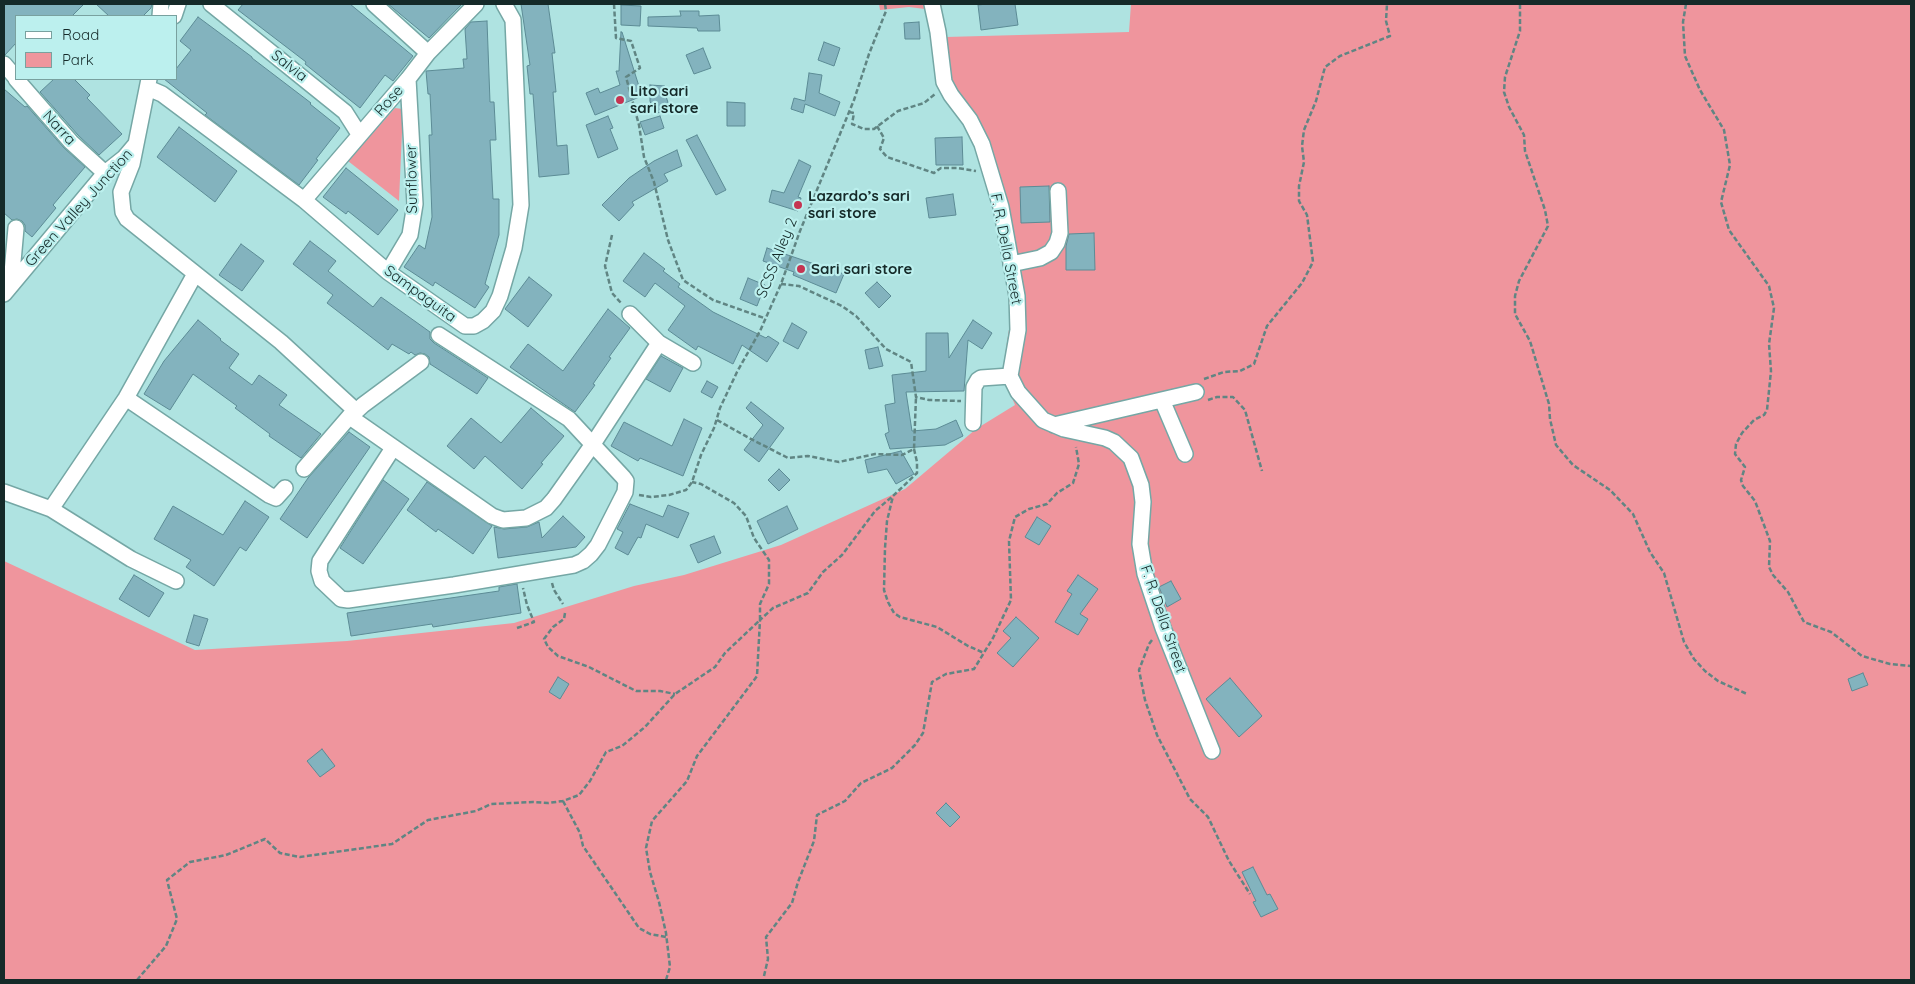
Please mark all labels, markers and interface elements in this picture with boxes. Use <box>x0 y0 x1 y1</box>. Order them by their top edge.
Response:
legend <box>15 15 178 80</box>
text: Road <box>62 25 99 44</box>
street label: Salvia <box>267 46 311 86</box>
text: Park <box>62 50 94 69</box>
street label: Rose <box>371 82 407 120</box>
place label: Lito sari sari store <box>630 82 699 117</box>
marker: Lito sari sari store <box>614 94 626 106</box>
street label: Narra <box>39 107 79 149</box>
street label: Sunflower <box>402 144 422 214</box>
street label: Green Valley Junction <box>22 146 136 270</box>
place label: Lazardo’s sari sari store <box>808 187 910 222</box>
street label: F. R. Della Street <box>986 192 1026 306</box>
marker: Lazardo’s sari sari store <box>792 199 804 211</box>
street label: SCSS Alley 2 <box>753 215 801 301</box>
place label: Sari sari store <box>811 260 912 278</box>
street label: Sampaguita <box>381 262 459 326</box>
marker: Sari sari store <box>795 263 807 275</box>
street label: F. R. Della Street <box>1136 563 1190 675</box>

